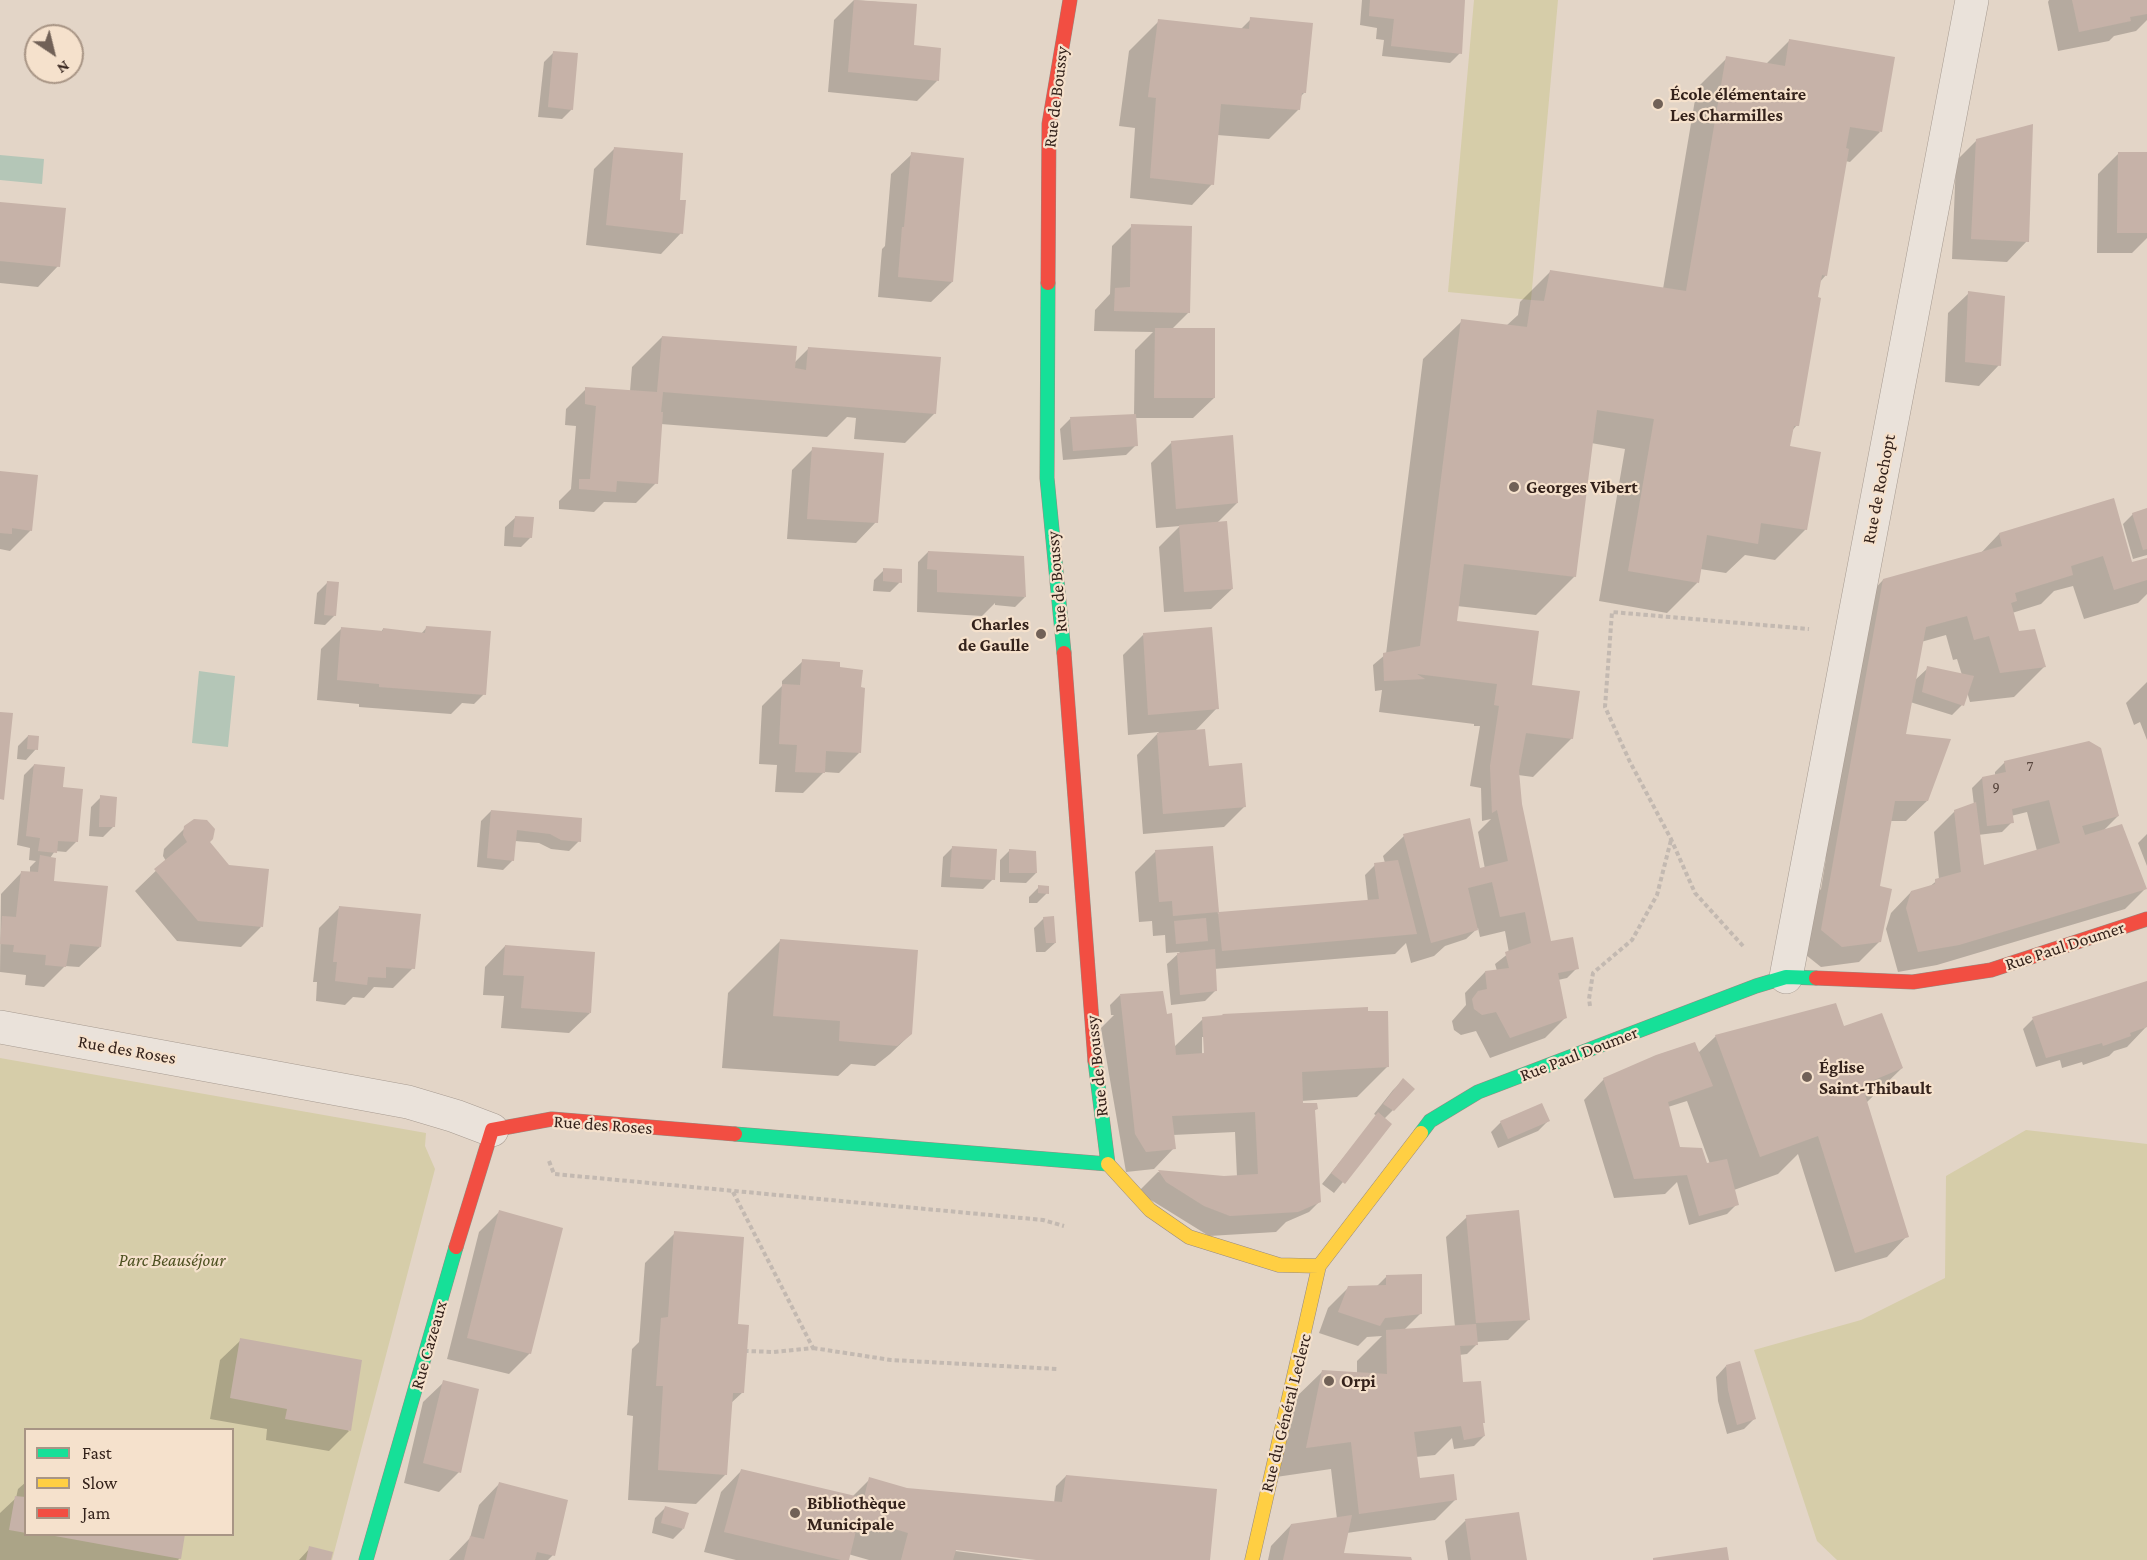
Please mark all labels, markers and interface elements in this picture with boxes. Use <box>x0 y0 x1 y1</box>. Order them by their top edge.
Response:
north arrow <box>24 24 84 84</box>
street label: Rue de Boussy <box>1039 45 1073 149</box>
text: N <box>54 57 73 78</box>
place label: École élémentaire Les Charmilles <box>1670 83 1806 125</box>
marker: École élémentaire Les Charmilles <box>1651 97 1665 111</box>
street label: Rue de Rochopt <box>1858 432 1900 546</box>
place label: Georges Vibert <box>1526 476 1638 498</box>
marker: Georges Vibert <box>1507 480 1521 494</box>
street label: Rue de Boussy <box>1042 530 1072 634</box>
place label: Charles de Gaulle <box>958 613 1029 656</box>
marker: Charles de Gaulle <box>1034 627 1048 641</box>
house number: 7 <box>2027 757 2033 775</box>
house number: 9 <box>1992 778 2000 796</box>
street label: Rue Paul Doumer <box>2002 916 2128 976</box>
street label: Rue de Boussy <box>1081 1014 1113 1118</box>
street label: Rue Paul Doumer <box>1517 1022 1641 1086</box>
street label: Rue des Roses <box>76 1031 178 1069</box>
place label: Église Saint-Thibault <box>1819 1056 1932 1098</box>
marker: Église Saint-Thibault <box>1800 1070 1814 1084</box>
street label: Rue des Roses <box>553 1111 653 1139</box>
park label: Parc Beauséjour <box>119 1249 225 1271</box>
street label: Rue Cazeaux <box>406 1298 452 1392</box>
street label: Rue du Général Leclerc <box>1256 1331 1316 1495</box>
place label: Orpi <box>1341 1370 1376 1392</box>
marker: Orpi <box>1322 1374 1336 1388</box>
legend <box>24 1428 234 1536</box>
text: Fast <box>82 1443 112 1463</box>
text: Slow <box>82 1473 117 1493</box>
place label: Bibliothèque Municipale <box>807 1492 906 1534</box>
text: Jam <box>82 1503 110 1523</box>
marker: Bibliothèque Municipale <box>788 1506 802 1520</box>

